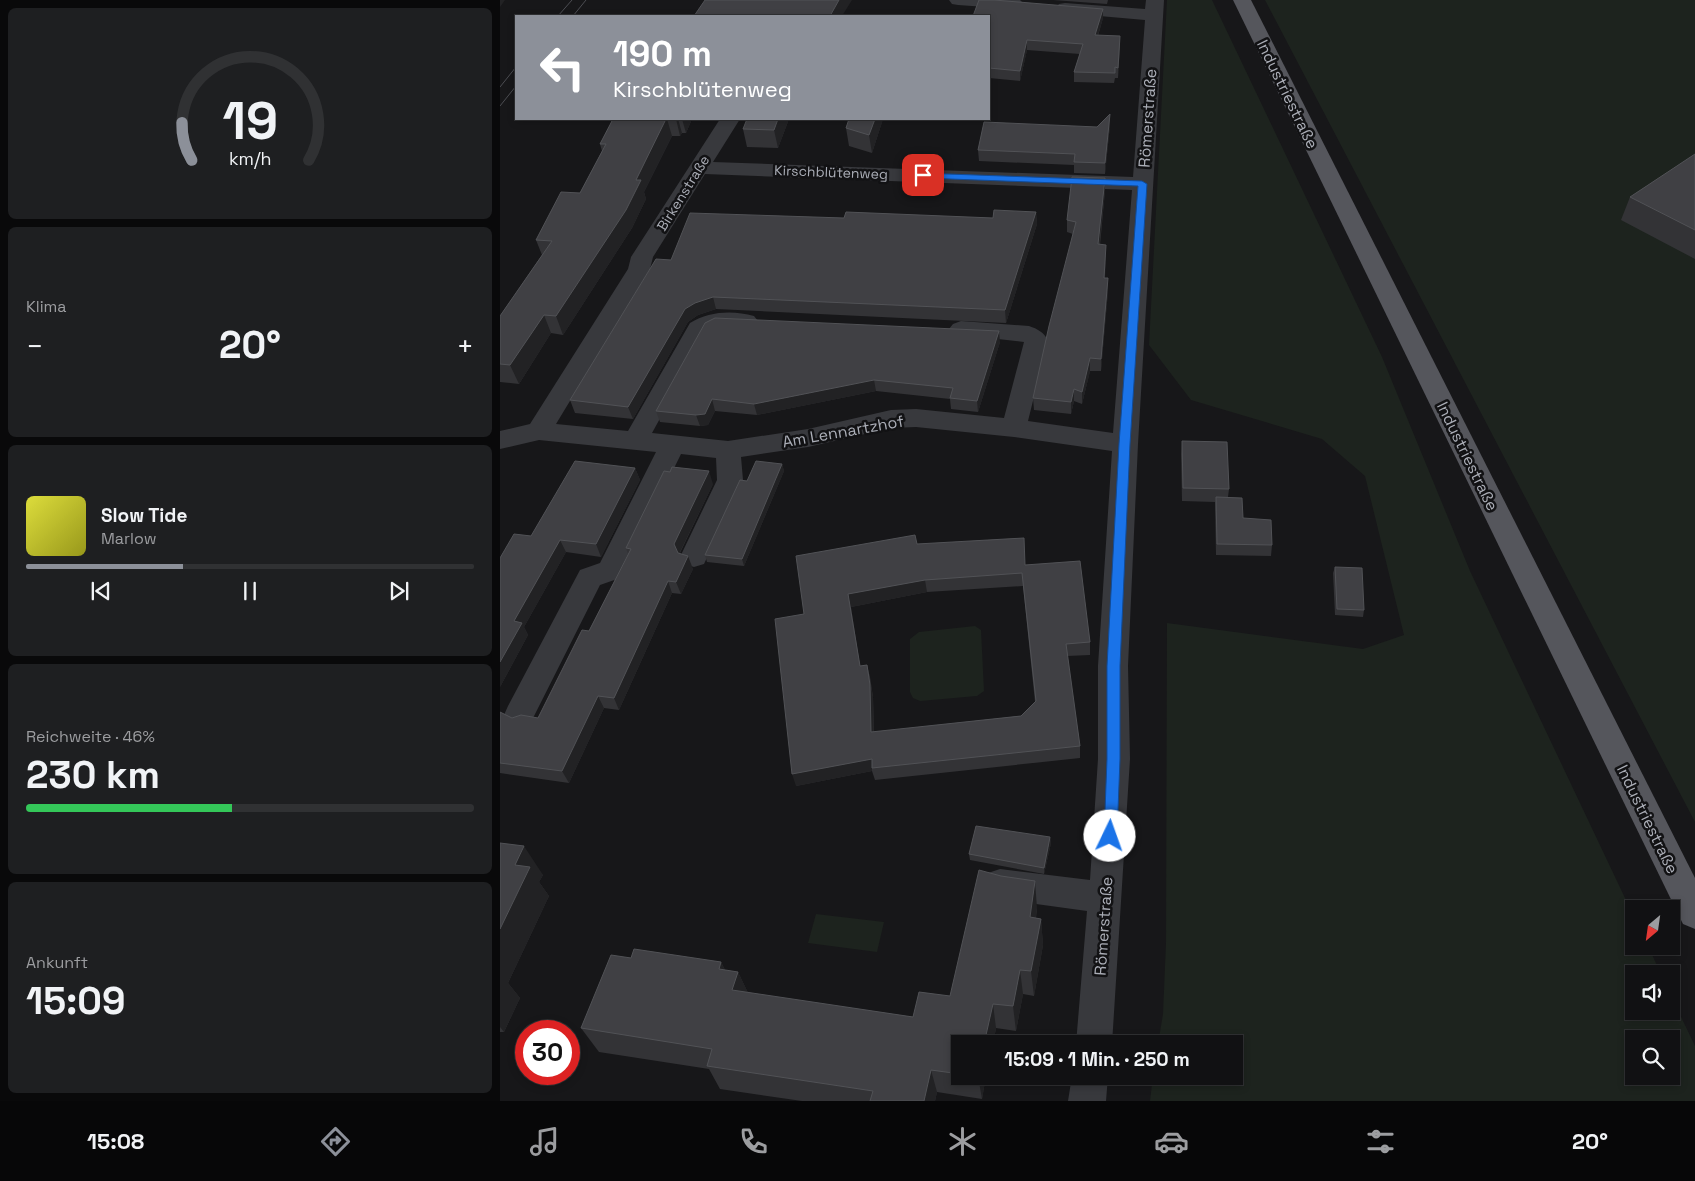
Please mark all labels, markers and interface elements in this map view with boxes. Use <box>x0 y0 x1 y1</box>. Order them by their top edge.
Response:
text: 190 m <box>613 32 712 76</box>
icon: left <box>530 35 595 100</box>
street label: Industriestraße <box>1252 36 1323 152</box>
street label: Römerstraße <box>1134 68 1161 168</box>
text: Kirschblütenweg <box>613 75 792 103</box>
text: 19 <box>222 88 278 154</box>
text: km/h <box>229 147 271 170</box>
street label: Birkenstraße <box>653 152 713 234</box>
pin <box>902 154 944 196</box>
street label: Kirschblütenweg <box>774 161 888 183</box>
icon: arrive <box>909 161 937 189</box>
text: Klima <box>26 296 67 317</box>
text: 20° <box>219 321 281 369</box>
text: − <box>26 328 43 364</box>
text: + <box>457 328 474 364</box>
street label: Industriestraße <box>1432 398 1503 514</box>
street label: Am Lennartzhof <box>781 410 906 453</box>
text: Slow Tide <box>101 503 187 528</box>
text: Marlow <box>101 528 157 549</box>
icon: previous <box>87 577 115 605</box>
icon: pause <box>236 577 264 605</box>
icon: next <box>385 577 413 605</box>
text: Reichweite · 46% <box>26 726 155 747</box>
text: 230 km <box>26 751 160 799</box>
street label: Industriestraße <box>1612 761 1683 877</box>
position arrow <box>1083 809 1135 861</box>
street label: Römerstraße <box>1090 876 1117 976</box>
north arrow <box>1625 900 1680 955</box>
map controls <box>1625 900 1680 1085</box>
text: Ankunft <box>26 952 88 973</box>
button: sound <box>1625 965 1680 1020</box>
text: 15:09 <box>26 977 125 1025</box>
speed limit sign: 30 <box>515 1020 580 1085</box>
button: search <box>1625 1030 1680 1085</box>
text: 15:09 · 1 Min. · 250 m <box>1004 1047 1190 1072</box>
icon: directions <box>318 1124 353 1159</box>
icon: music <box>527 1124 562 1159</box>
icon: phone <box>736 1124 771 1159</box>
icon: climate <box>945 1124 980 1159</box>
icon: car <box>1154 1124 1189 1159</box>
icon: filters <box>1363 1124 1398 1159</box>
text: 15:08 <box>87 1127 144 1155</box>
text: 20° <box>1572 1127 1608 1155</box>

